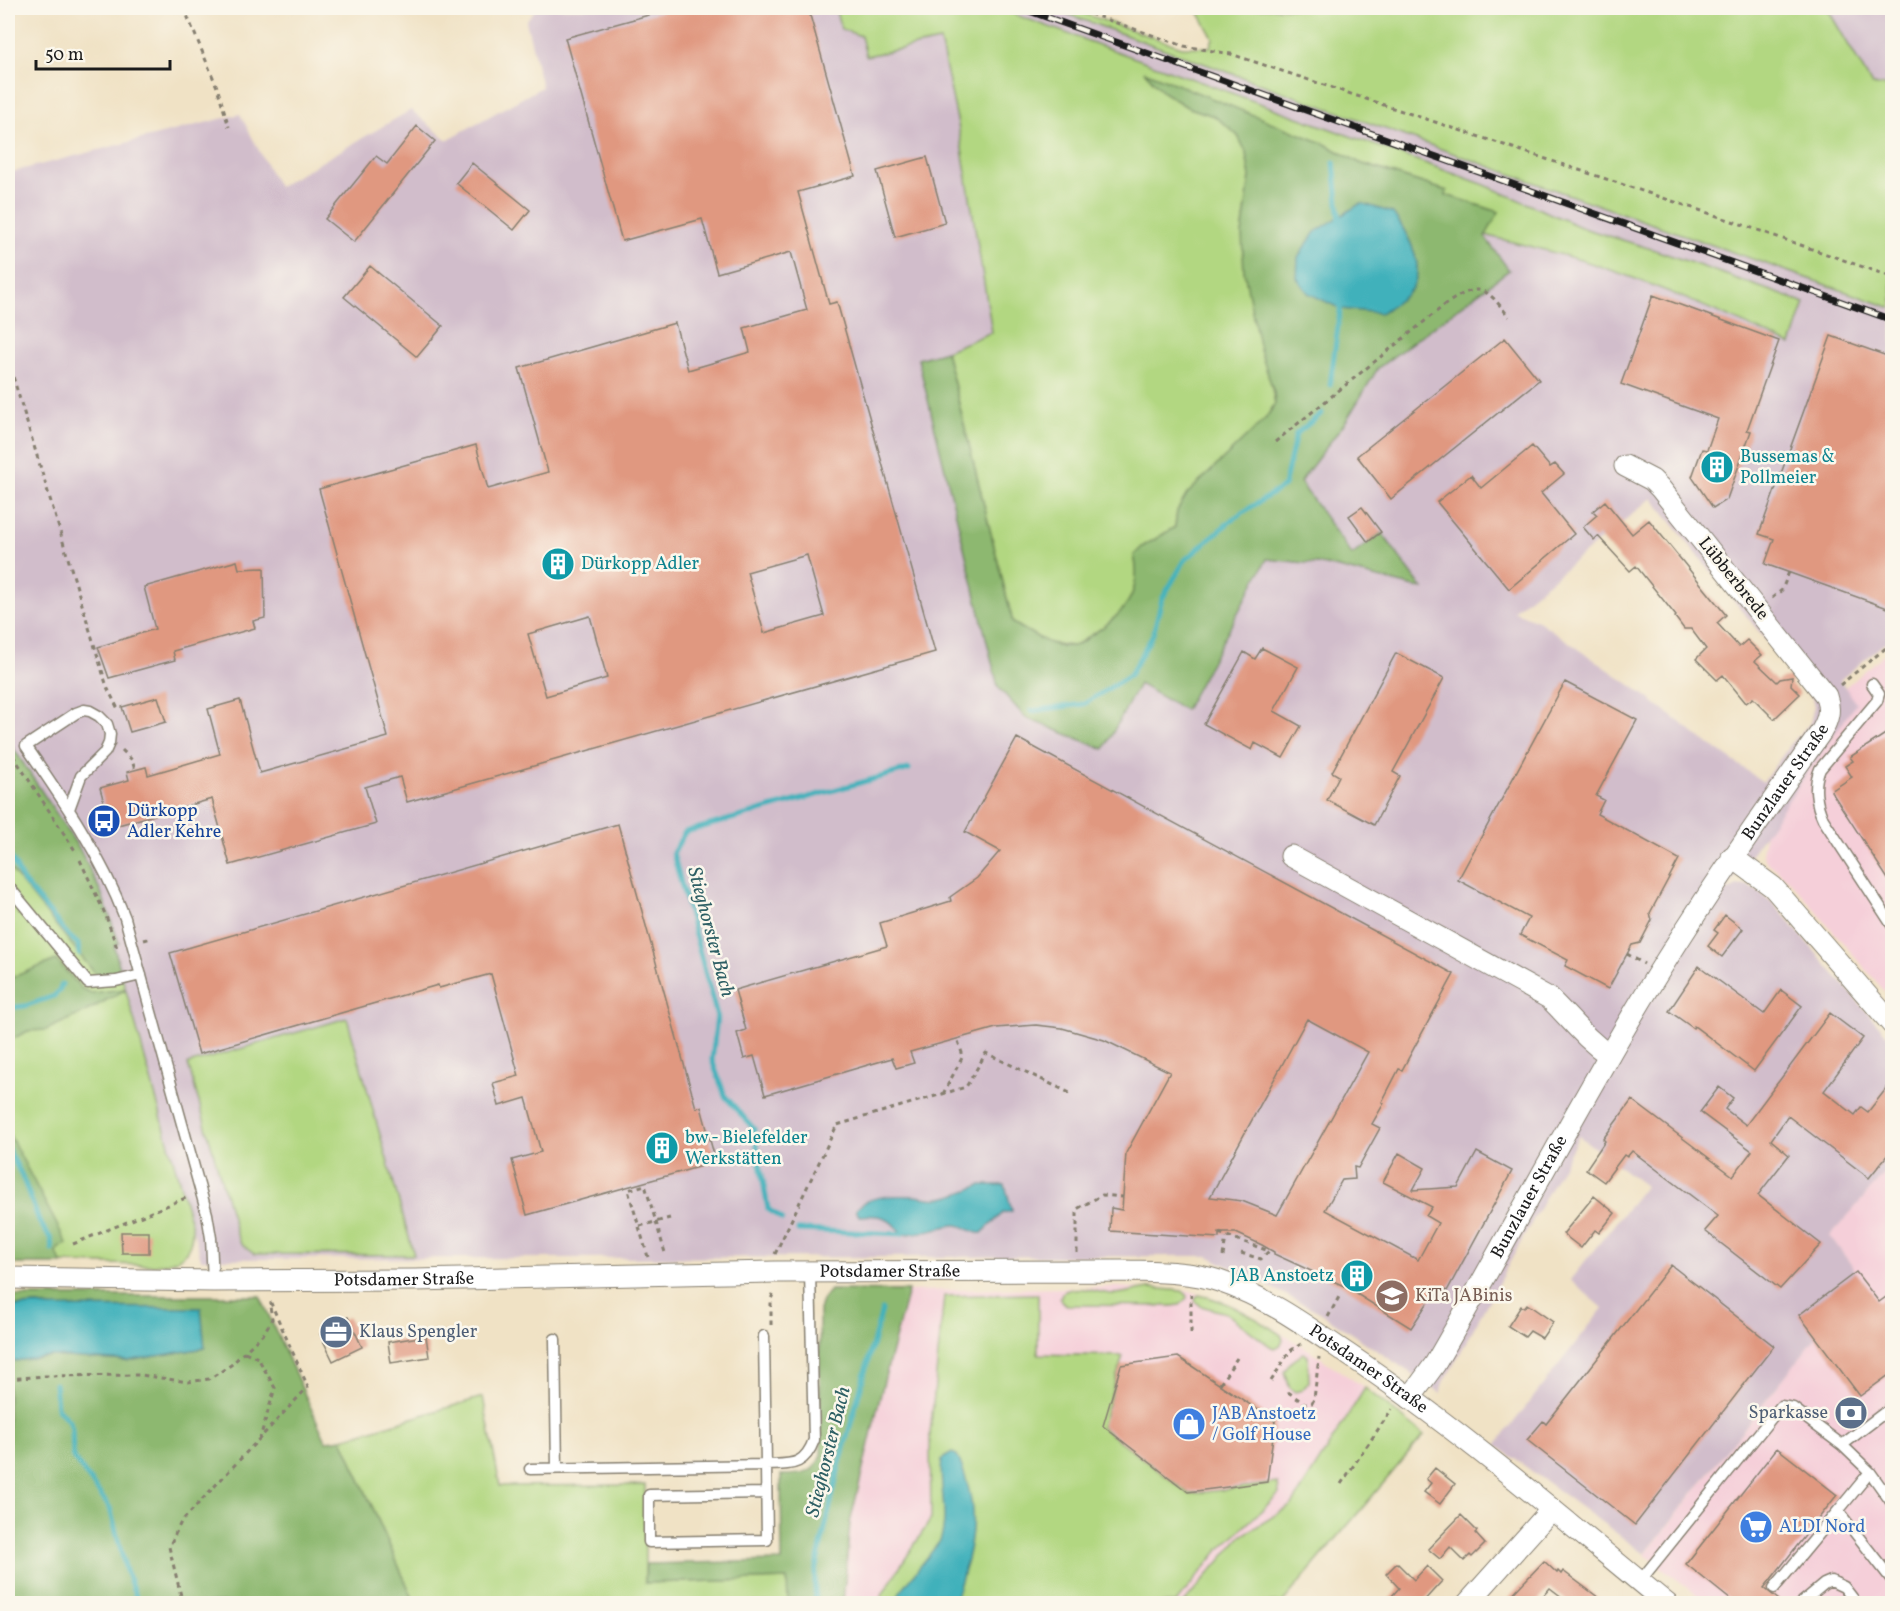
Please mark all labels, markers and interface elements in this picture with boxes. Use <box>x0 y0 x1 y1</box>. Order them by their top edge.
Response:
scale bar <box>36 33 170 71</box>
text: 50 m <box>45 43 84 68</box>
place label: Bussemas & Pollmeier <box>1740 445 1835 491</box>
building icon: Bussemas & Pollmeier <box>1699 449 1735 485</box>
street label: Lübberbrede <box>1692 532 1774 626</box>
building icon: Dürkopp Adler <box>540 546 576 582</box>
place label: Dürkopp Adler <box>581 552 700 577</box>
street label: Bunzlauer Straße <box>1736 719 1836 846</box>
place label: Dürkopp Adler Kehre <box>127 799 221 845</box>
bus stop icon: Dürkopp Adler Kehre <box>86 803 122 839</box>
water label: Stieghorster Bach <box>679 864 741 1000</box>
place label: bw - Bielefelder Werkstätten <box>685 1126 808 1172</box>
building icon: bw - Bielefelder Werkstätten <box>644 1130 680 1166</box>
street label: Bunzlauer Straße <box>1485 1131 1574 1263</box>
building icon: JAB Anstoetz <box>1339 1258 1375 1294</box>
street label: Potsdamer Straße <box>820 1259 960 1284</box>
place label: JAB Anstoetz <box>1230 1264 1334 1289</box>
street label: Potsdamer Straße <box>334 1266 475 1293</box>
school or university icon: KiTa JABinis <box>1374 1278 1410 1314</box>
place label: KiTa JABinis <box>1415 1284 1512 1309</box>
office icon: Klaus Spengler <box>318 1314 354 1350</box>
street label: Potsdamer Straße <box>1304 1318 1433 1420</box>
place label: Klaus Spengler <box>359 1320 478 1345</box>
water label: Stieghorster Bach <box>799 1384 859 1520</box>
bank icon: Sparkasse <box>1833 1395 1869 1431</box>
place label: Sparkasse <box>1749 1401 1828 1426</box>
place label: JAB Anstoetz / Golf House <box>1212 1402 1316 1448</box>
shop icon: JAB Anstoetz / Golf House <box>1171 1406 1207 1442</box>
supermarket icon: ALDI Nord <box>1738 1509 1774 1545</box>
place label: ALDI Nord <box>1779 1515 1866 1540</box>

